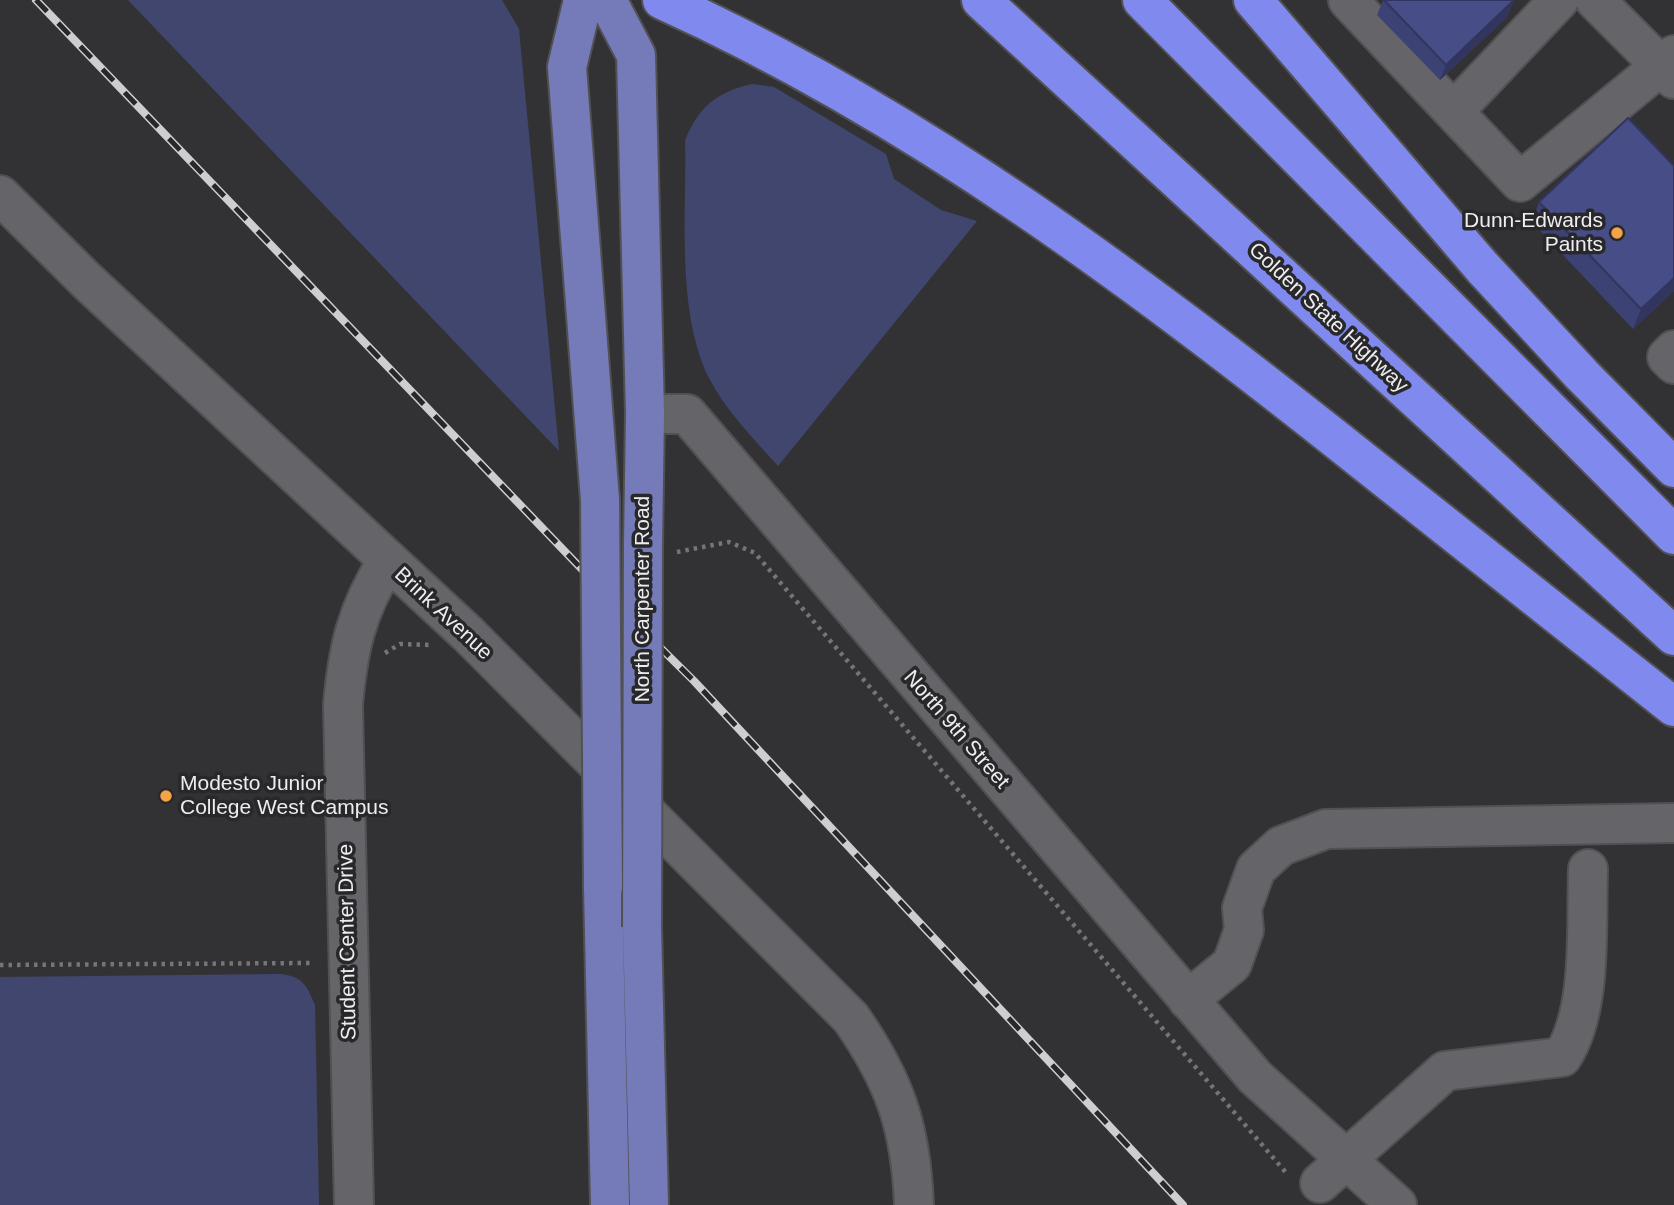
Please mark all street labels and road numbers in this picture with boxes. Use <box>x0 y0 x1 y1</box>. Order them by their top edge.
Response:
street label: Golden State Highway <box>1243 238 1413 398</box>
street label: North Carpenter Road <box>630 496 656 702</box>
street label: Brink Avenue <box>389 562 497 666</box>
street label: North 9th Street <box>898 666 1014 794</box>
street label: Student Center Drive <box>334 844 362 1040</box>

